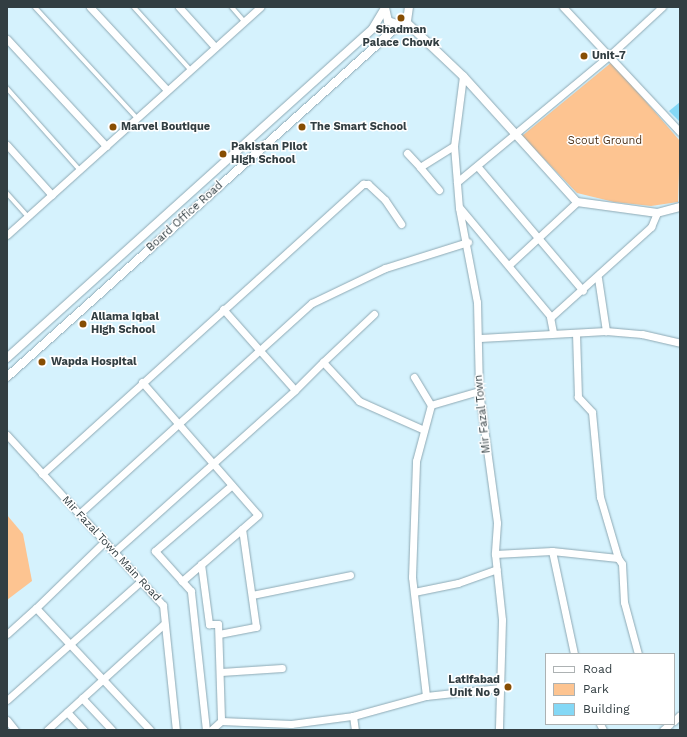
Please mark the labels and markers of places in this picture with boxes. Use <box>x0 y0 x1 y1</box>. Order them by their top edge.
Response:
marker: Shadman Palace Chowk <box>396 13 406 23</box>
place label: Shadman Palace Chowk <box>363 24 439 50</box>
place label: Unit-7 <box>592 49 626 63</box>
marker: Unit-7 <box>579 51 589 61</box>
place label: Marvel Boutique <box>121 120 210 134</box>
place label: The Smart School <box>310 120 407 134</box>
marker: Marvel Boutique <box>108 122 118 132</box>
marker: The Smart School <box>297 122 307 132</box>
place label: Pakistan Pilot High School <box>231 141 307 167</box>
marker: Pakistan Pilot High School <box>218 149 228 159</box>
place label: Allama Iqbal High School <box>91 311 159 337</box>
marker: Allama Iqbal High School <box>78 319 88 329</box>
place label: Wapda Hospital <box>51 355 137 369</box>
marker: Wapda Hospital <box>36 356 48 368</box>
place label: Latifabad Unit No 9 <box>448 674 500 700</box>
marker: Latifabad Unit No 9 <box>503 682 513 692</box>

